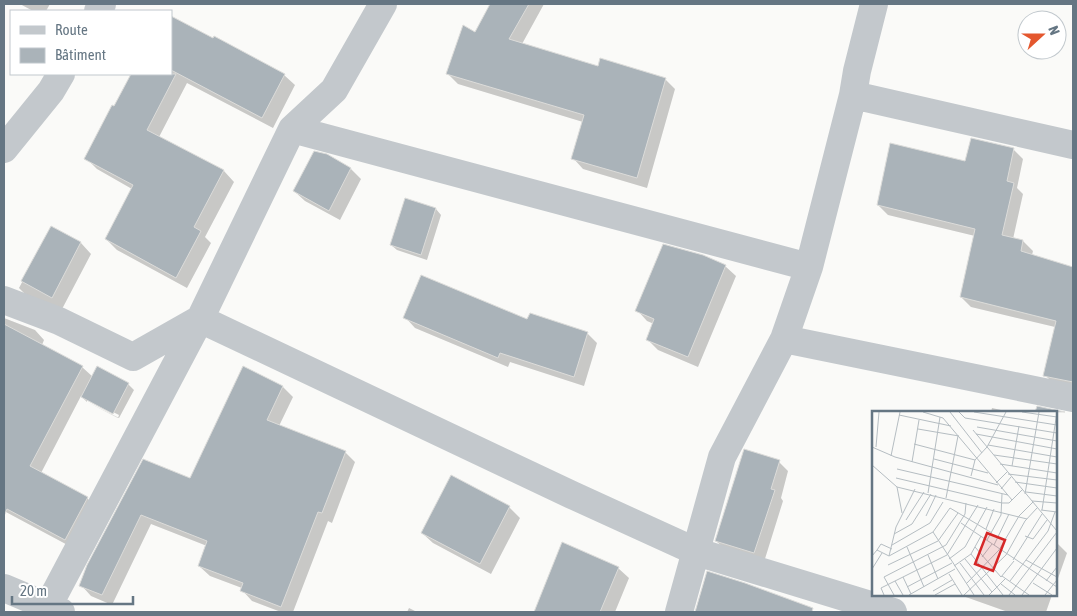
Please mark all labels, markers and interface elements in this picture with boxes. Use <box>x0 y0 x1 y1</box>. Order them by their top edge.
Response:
legend <box>10 10 172 75</box>
north arrow <box>1017 10 1067 60</box>
text: Route <box>55 21 88 38</box>
text: N <box>1045 24 1063 37</box>
text: Bâtiment <box>55 46 106 63</box>
inset map <box>872 411 1057 596</box>
scale bar <box>12 574 134 606</box>
text: 20 m <box>20 582 47 599</box>

